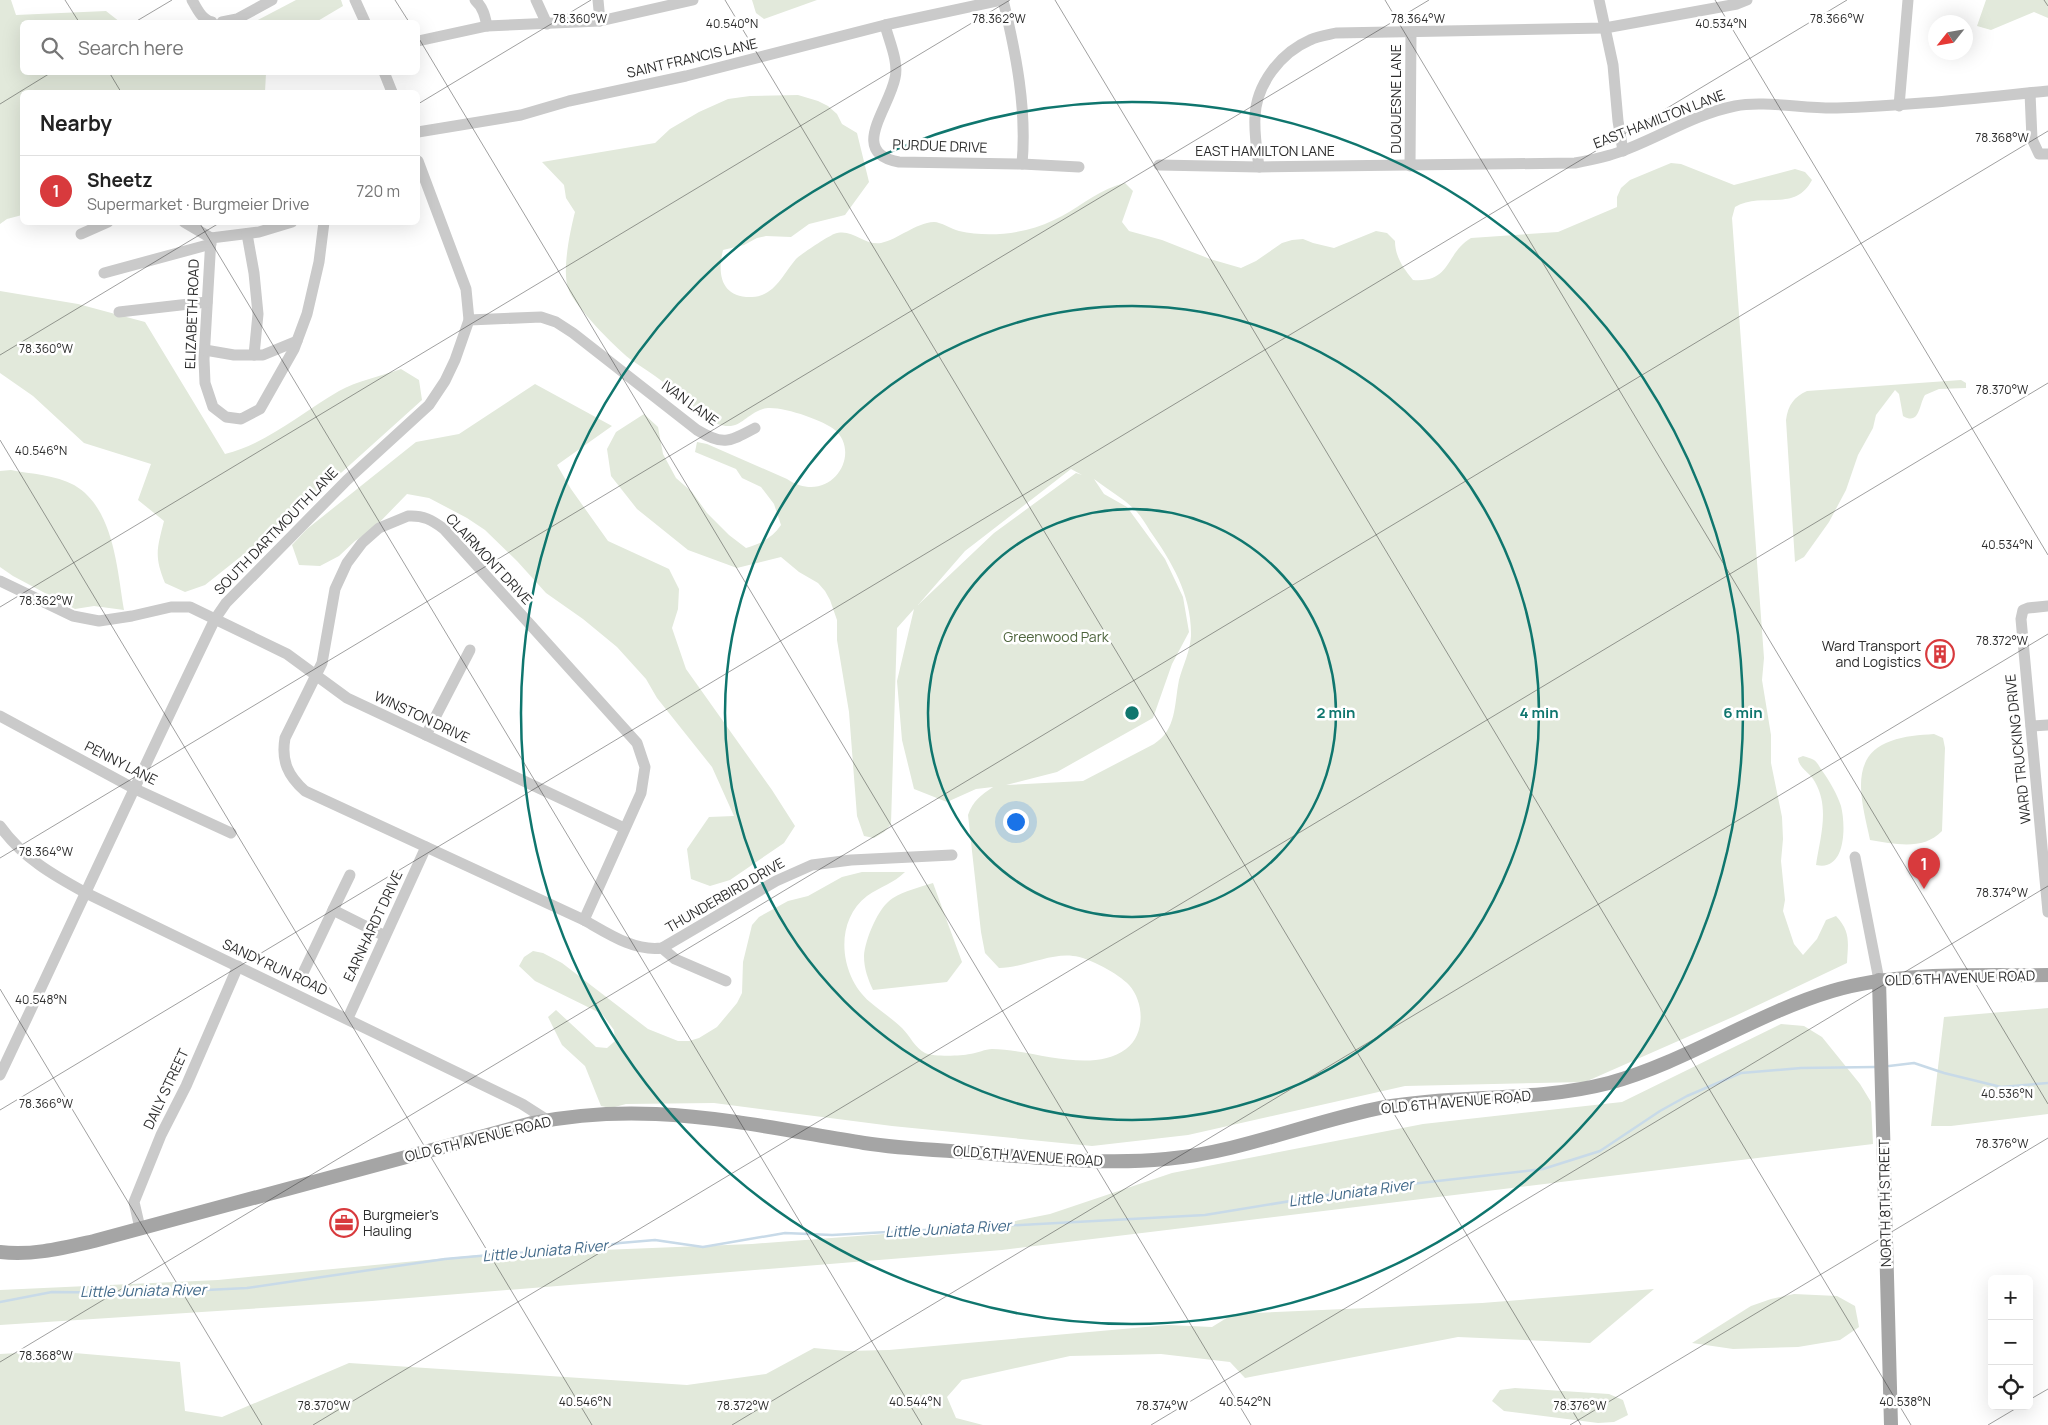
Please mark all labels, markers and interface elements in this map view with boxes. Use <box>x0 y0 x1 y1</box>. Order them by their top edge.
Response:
text: 78.360°W <box>553 10 608 27</box>
text: 78.362°W <box>972 10 1027 27</box>
text: 78.364°W <box>1391 10 1446 27</box>
text: 78.366°W <box>1810 10 1865 27</box>
text: 40.540°N <box>706 15 758 32</box>
text: 40.534°N <box>1695 15 1747 32</box>
north arrow <box>1928 15 1973 60</box>
search box <box>20 20 420 75</box>
street label: SAINT FRANCIS LANE <box>625 33 759 82</box>
icon: search <box>38 34 66 62</box>
text: Search here <box>78 35 184 61</box>
street label: DUQUESNE LANE <box>1386 44 1405 154</box>
street label: EAST HAMILTON LANE <box>1590 85 1727 152</box>
text: Nearby <box>40 109 112 137</box>
text: 78.368°W <box>1975 129 2030 146</box>
street label: PURDUE DRIVE <box>892 134 988 157</box>
street label: EAST HAMILTON LANE <box>1195 141 1335 160</box>
text: Sheetz <box>87 167 153 193</box>
text: 1 <box>52 180 60 202</box>
text: 720 m <box>356 180 400 202</box>
text: Supermarket · Burgmeier Drive <box>87 193 309 215</box>
street label: ELIZABETH ROAD <box>180 259 203 369</box>
text: 78.360°W <box>19 340 74 357</box>
street label: IVAN LANE <box>658 376 722 430</box>
text: 78.370°W <box>1976 381 2029 398</box>
text: 40.546°N <box>15 442 67 459</box>
street label: SOUTH DARTMOUTH LANE <box>210 463 342 599</box>
street label: CLAIRMONT DRIVE <box>442 509 537 608</box>
text: 40.534°N <box>1981 536 2033 553</box>
text: 78.362°W <box>19 592 74 609</box>
park label: Greenwood Park <box>1003 627 1110 646</box>
text: 78.372°W <box>1976 632 2029 649</box>
place label: Ward Transport and Logistics <box>1822 636 1921 671</box>
building icon: Ward Transport and Logistics <box>1925 639 1955 669</box>
street label: WARD TRUCKING DRIVE <box>2000 673 2035 825</box>
street label: WINSTON DRIVE <box>371 686 473 747</box>
text: 2 min <box>1316 702 1356 723</box>
text: 4 min <box>1519 702 1559 723</box>
text: 6 min <box>1723 702 1763 723</box>
centre of rings <box>1123 704 1141 722</box>
street label: PENNY LANE <box>82 736 161 789</box>
your location <box>1003 809 1029 835</box>
text: 78.364°W <box>19 843 74 860</box>
pin: 1 <box>1908 848 1940 889</box>
street label: THUNDERBIRD DRIVE <box>662 853 788 936</box>
street label: EARNHARDT DRIVE <box>339 867 407 984</box>
text: 78.374°W <box>1976 884 2029 901</box>
street label: SANDY RUN ROAD <box>220 934 331 999</box>
street label: OLD 6TH AVENUE ROAD <box>1885 965 2035 990</box>
text: 40.548°N <box>15 991 67 1008</box>
street label: DAILY STREET <box>139 1045 193 1132</box>
street label: OLD 6TH AVENUE ROAD <box>1380 1085 1532 1118</box>
text: 40.536°N <box>1981 1085 2033 1102</box>
text: 78.366°W <box>19 1095 74 1112</box>
street label: OLD 6TH AVENUE ROAD <box>403 1111 553 1166</box>
text: 78.376°W <box>1976 1135 2029 1152</box>
street label: NORTH 8TH STREET <box>1874 1138 1895 1267</box>
street label: OLD 6TH AVENUE ROAD <box>952 1141 1104 1170</box>
water label: Little Juniata River <box>1287 1173 1417 1212</box>
place label: Burgmeier's Hauling <box>363 1205 439 1240</box>
office icon: Burgmeier's Hauling <box>329 1208 359 1238</box>
water label: Little Juniata River <box>885 1215 1014 1242</box>
water label: Little Juniata River <box>481 1234 611 1266</box>
map controls <box>1988 1275 2033 1410</box>
button: + <box>1988 1275 2033 1320</box>
water label: Little Juniata River <box>80 1279 209 1302</box>
button: − <box>1988 1320 2033 1365</box>
text: 78.368°W <box>19 1347 74 1364</box>
button: locate <box>1988 1365 2033 1410</box>
text: 40.546°N <box>559 1393 611 1410</box>
text: 40.544°N <box>889 1393 941 1410</box>
text: 40.542°N <box>1219 1393 1271 1410</box>
text: 40.538°N <box>1879 1393 1931 1410</box>
text: 78.370°W <box>298 1397 351 1414</box>
text: 78.372°W <box>717 1397 770 1414</box>
text: 78.374°W <box>1136 1397 1189 1414</box>
text: 78.376°W <box>1554 1397 1607 1414</box>

